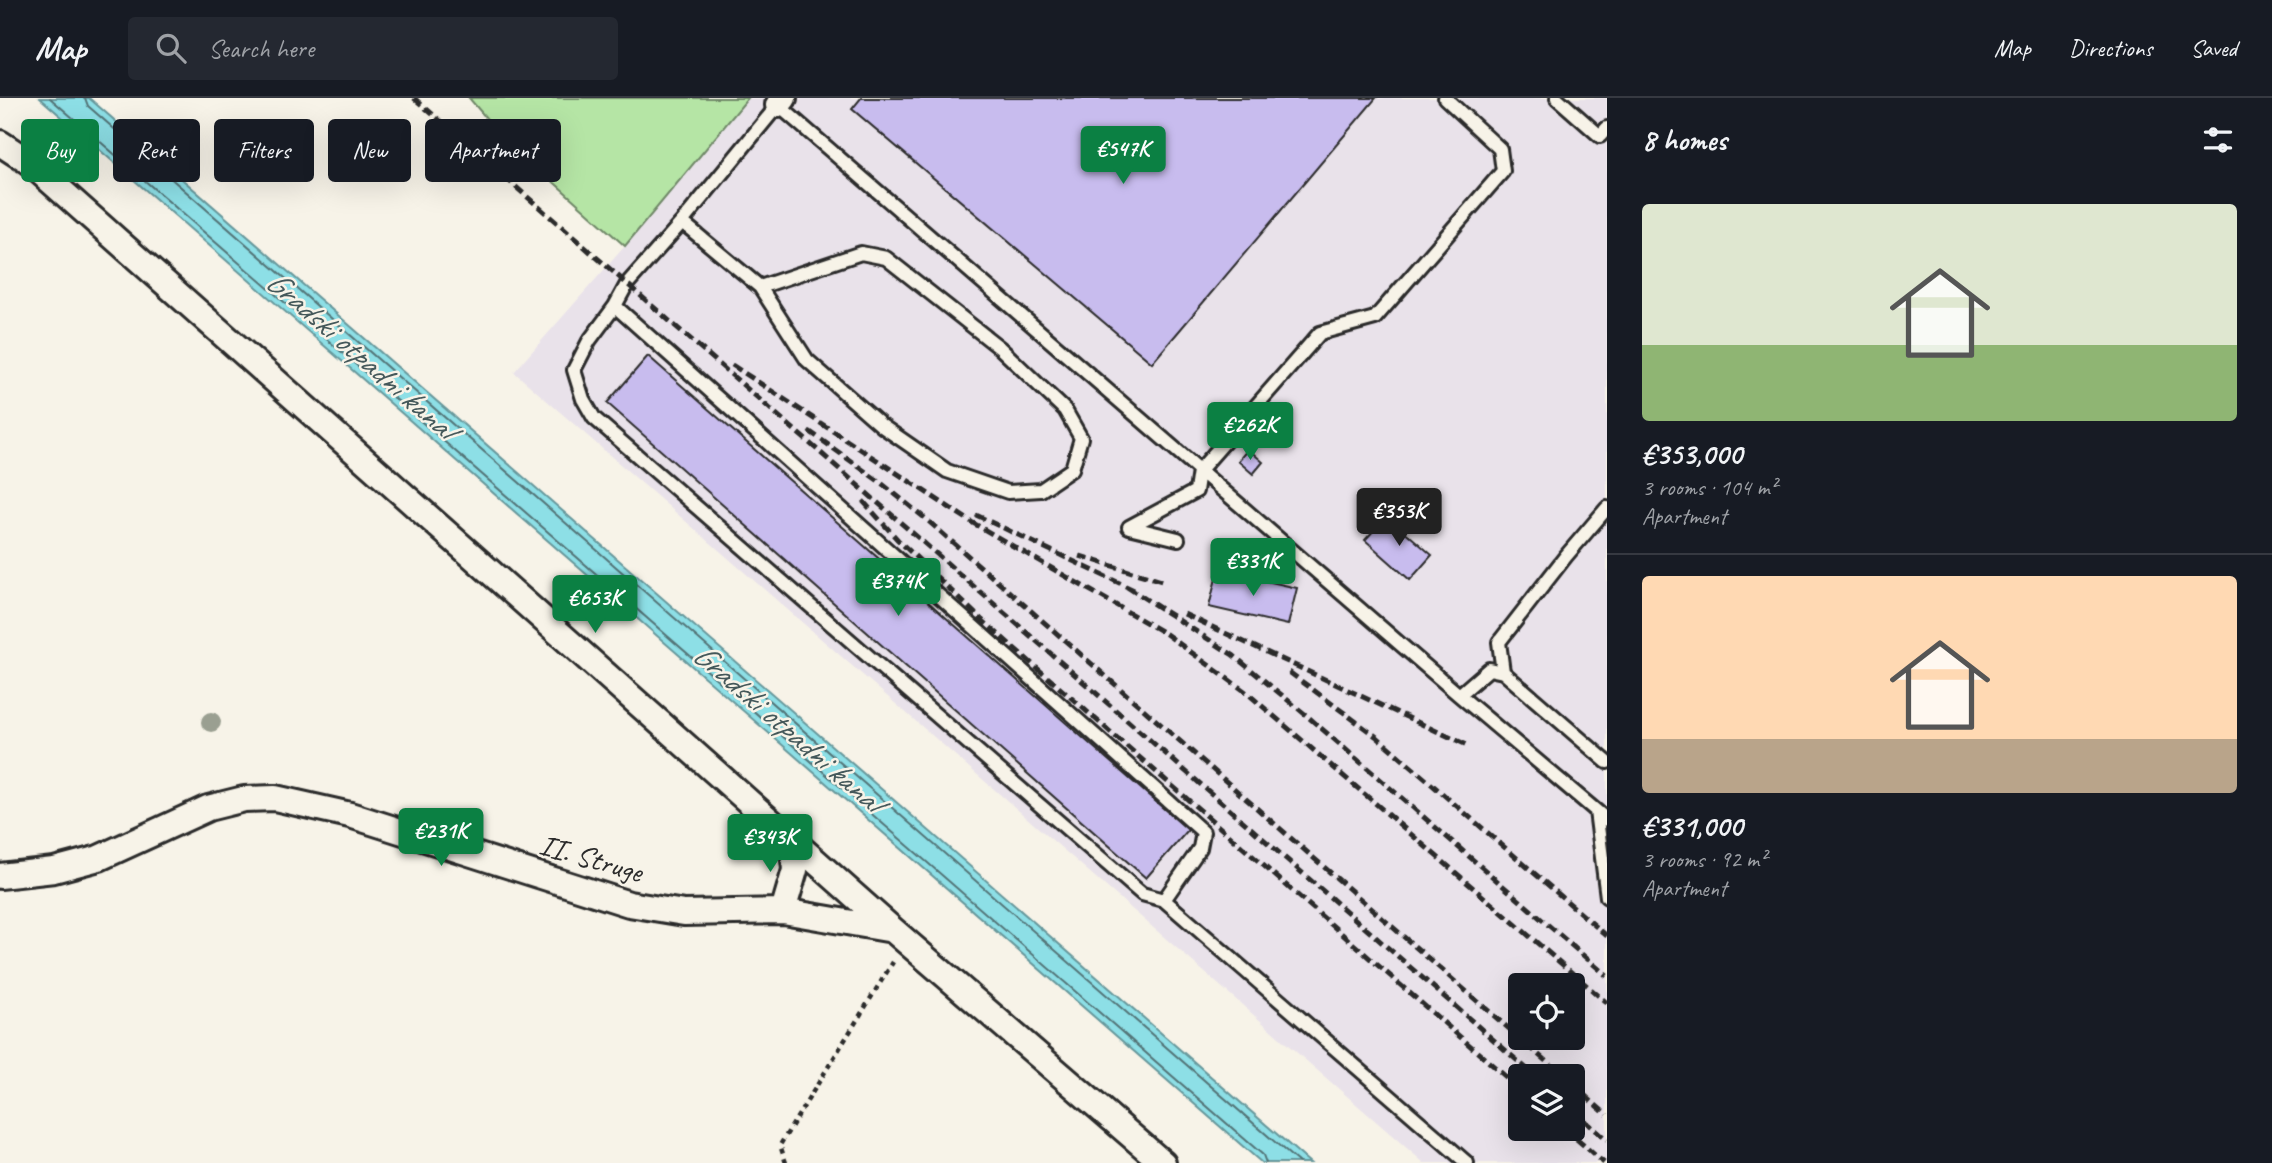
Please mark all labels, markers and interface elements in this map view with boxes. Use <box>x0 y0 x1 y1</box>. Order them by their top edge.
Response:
search box <box>128 17 618 80</box>
text: Map <box>35 27 86 69</box>
icon: search <box>152 29 190 67</box>
text: Search here <box>208 32 314 65</box>
text: Map <box>1994 33 2031 63</box>
text: Directions <box>2069 33 2152 63</box>
text: Saved <box>2190 33 2237 63</box>
chip: Buy <box>21 119 99 182</box>
chip: Rent <box>113 119 200 182</box>
chip: Filters <box>214 119 314 182</box>
chip: New <box>328 119 411 182</box>
chip: Apartment <box>425 119 561 182</box>
text: 8 homes <box>1642 121 1727 159</box>
icon: filters <box>2199 121 2237 159</box>
pin: €547K <box>1074 126 1172 186</box>
text: €547K <box>1097 134 1149 163</box>
icon: home <box>1877 250 2003 376</box>
water label: Gradski otpadni kanal <box>258 261 472 455</box>
pin: €262K <box>1201 402 1299 462</box>
text: €262K <box>1223 410 1277 439</box>
text: €353,000 <box>1642 435 1742 473</box>
text: 3 rooms · 104 m² <box>1642 473 1777 502</box>
pin: €353K <box>1350 489 1448 548</box>
text: €353K <box>1373 496 1425 525</box>
text: Apartment <box>1642 502 1727 531</box>
pin: €331K <box>1204 538 1302 598</box>
text: €331K <box>1226 546 1280 575</box>
pin: €374K <box>849 559 947 618</box>
text: €374K <box>872 566 925 595</box>
pin: €653K <box>546 575 644 635</box>
text: €653K <box>568 583 622 612</box>
icon: home <box>1877 622 2003 748</box>
water label: Gradski otpadni kanal <box>685 634 899 828</box>
text: €331,000 <box>1642 807 1742 845</box>
pin: €231K <box>392 808 490 868</box>
pin: €343K <box>721 814 819 874</box>
text: €231K <box>414 816 468 845</box>
text: €343K <box>743 822 797 851</box>
street label: II. Struge <box>535 825 649 891</box>
text: 3 rooms · 92 m² <box>1642 845 1766 874</box>
text: Apartment <box>1642 874 1727 903</box>
map controls <box>1508 973 1585 1141</box>
button: locate <box>1508 973 1585 1050</box>
button: layers <box>1508 1064 1585 1141</box>

